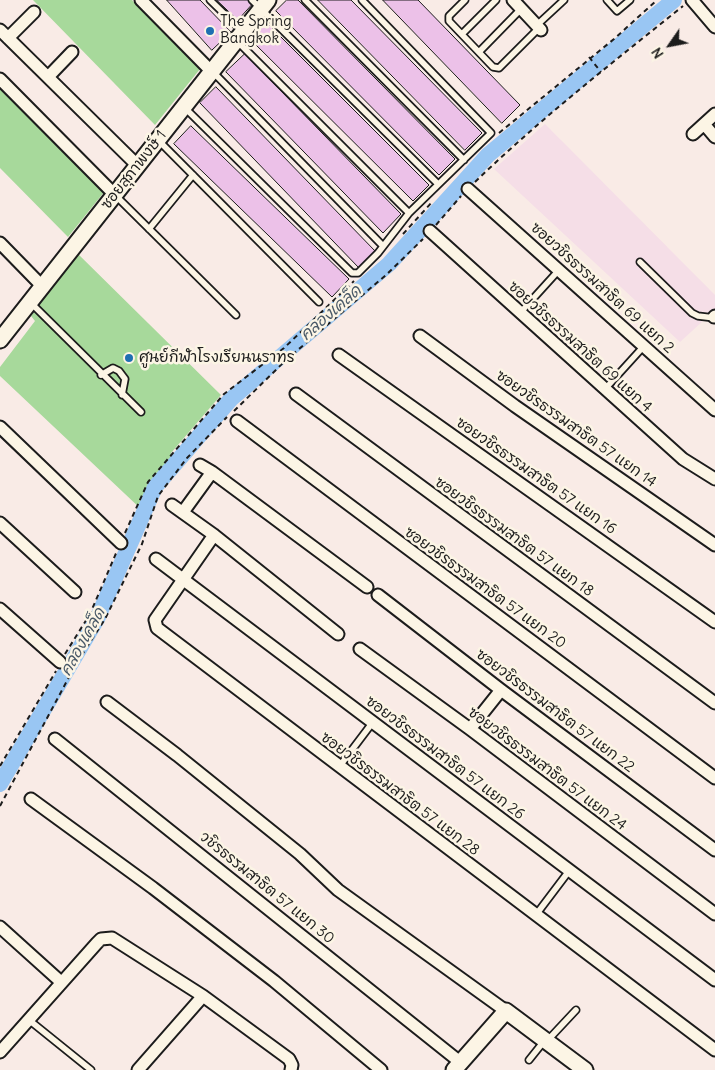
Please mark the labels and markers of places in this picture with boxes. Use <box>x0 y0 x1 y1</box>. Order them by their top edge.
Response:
place label: The Spring Bangkok <box>220 13 292 48</box>
marker: The Spring Bangkok <box>204 25 216 37</box>
place label: ศูนย์กีฬาโรงเรียนนราทร <box>139 349 295 367</box>
marker: ศูนย์กีฬาโรงเรียนนราทร <box>123 352 135 364</box>

